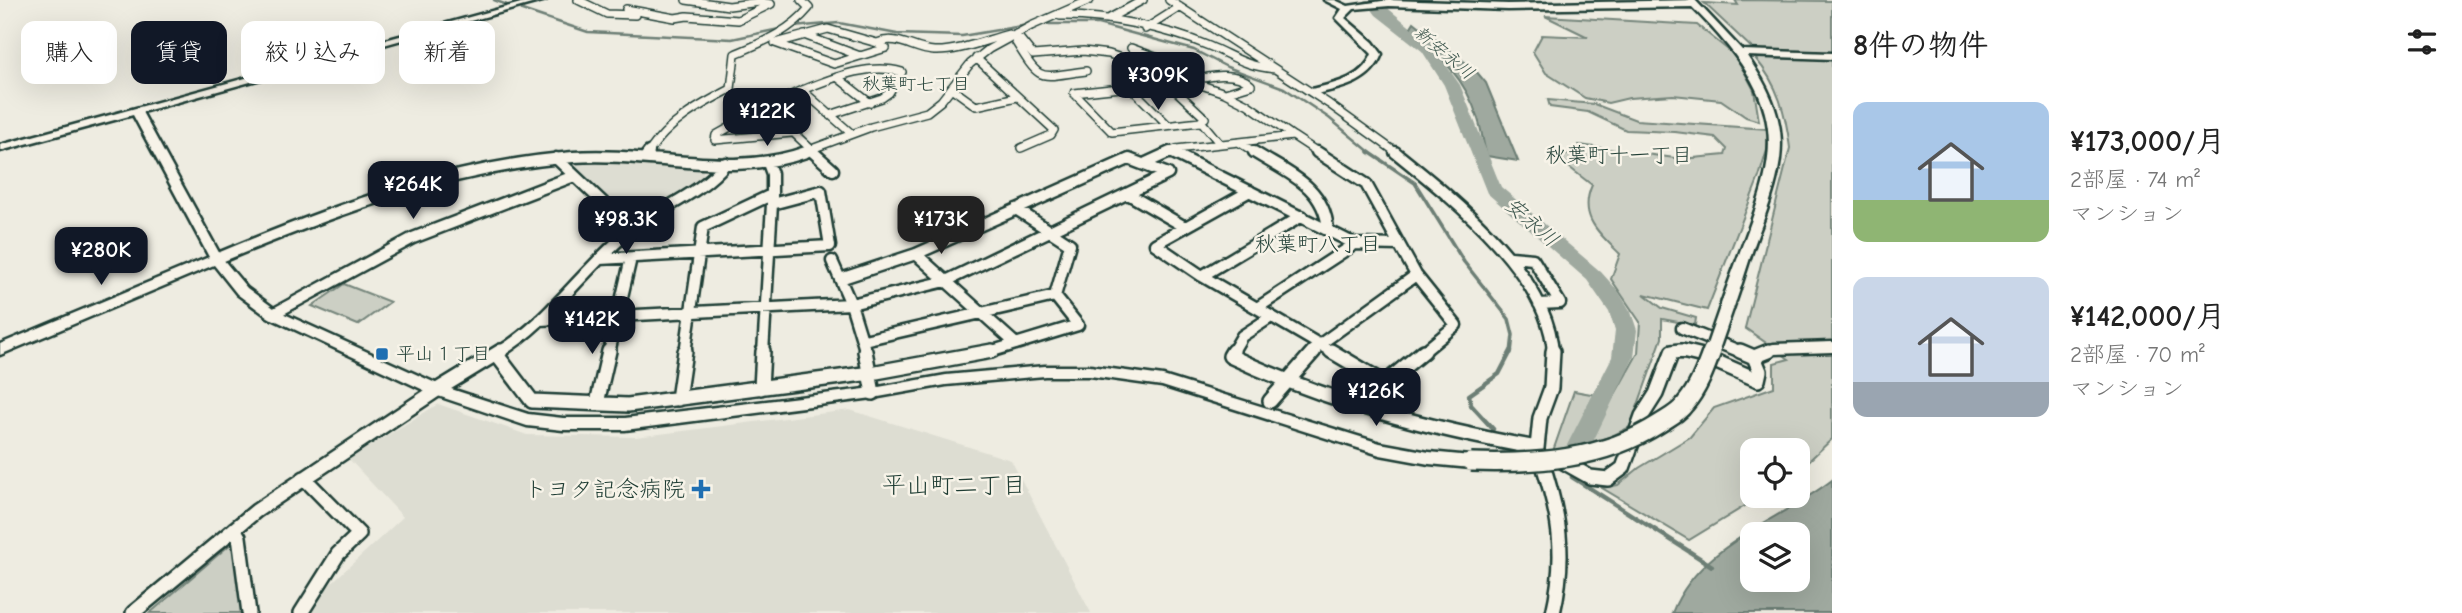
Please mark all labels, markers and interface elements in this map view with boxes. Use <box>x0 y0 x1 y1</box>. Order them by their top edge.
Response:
chip: 購入 <box>21 21 117 84</box>
chip: 賃貸 <box>131 21 227 84</box>
chip: 絞り込み <box>241 21 385 84</box>
chip: 新着 <box>399 21 495 84</box>
water label: 新安永川 <box>1410 22 1478 84</box>
icon: filters <box>2403 23 2441 61</box>
text: 8件の物件 <box>1853 28 1988 63</box>
pin: ¥309K <box>1109 52 1207 112</box>
text: ¥309K <box>1128 61 1188 88</box>
district label: 秋葉町七丁目 <box>862 74 970 95</box>
pin: ¥122K <box>718 88 816 148</box>
text: ¥122K <box>739 97 795 124</box>
text: ¥173,000/月 <box>2070 124 2225 159</box>
icon: home <box>1909 130 1993 214</box>
district label: 秋葉町十一丁目 <box>1546 143 1693 167</box>
pin: ¥264K <box>364 162 462 221</box>
text: 2部屋 · 74 m² <box>2070 166 2200 193</box>
text: ¥264K <box>384 170 442 197</box>
water label: 安永川 <box>1500 192 1564 252</box>
pin: ¥98.3K <box>569 196 683 256</box>
pin: ¥173K <box>892 196 990 256</box>
text: マンション <box>2070 200 2184 227</box>
text: ¥98.3K <box>594 205 658 232</box>
text: ¥173K <box>914 205 969 232</box>
pin: ¥280K <box>52 228 150 287</box>
district label: 秋葉町八丁目 <box>1255 232 1381 256</box>
text: ¥280K <box>71 236 131 263</box>
pin: ¥142K <box>543 296 641 356</box>
text: ¥142,000/月 <box>2070 299 2226 334</box>
text: ¥142K <box>564 305 620 332</box>
icon: home <box>1909 305 1993 389</box>
text: 2部屋 · 70 m² <box>2070 341 2205 368</box>
place label: 平山１丁目 <box>396 343 491 365</box>
marker: 平山１丁目 <box>374 346 390 362</box>
pin: ¥126K <box>1327 368 1425 428</box>
text: マンション <box>2070 375 2184 402</box>
text: ¥126K <box>1348 377 1404 404</box>
map controls <box>1740 438 1810 592</box>
button: locate <box>1740 438 1810 508</box>
district label: 平山町二丁目 <box>882 471 1026 499</box>
place label: トヨタ記念病院 <box>524 476 685 503</box>
marker: トヨタ記念病院 <box>691 479 711 499</box>
button: layers <box>1740 522 1810 592</box>

